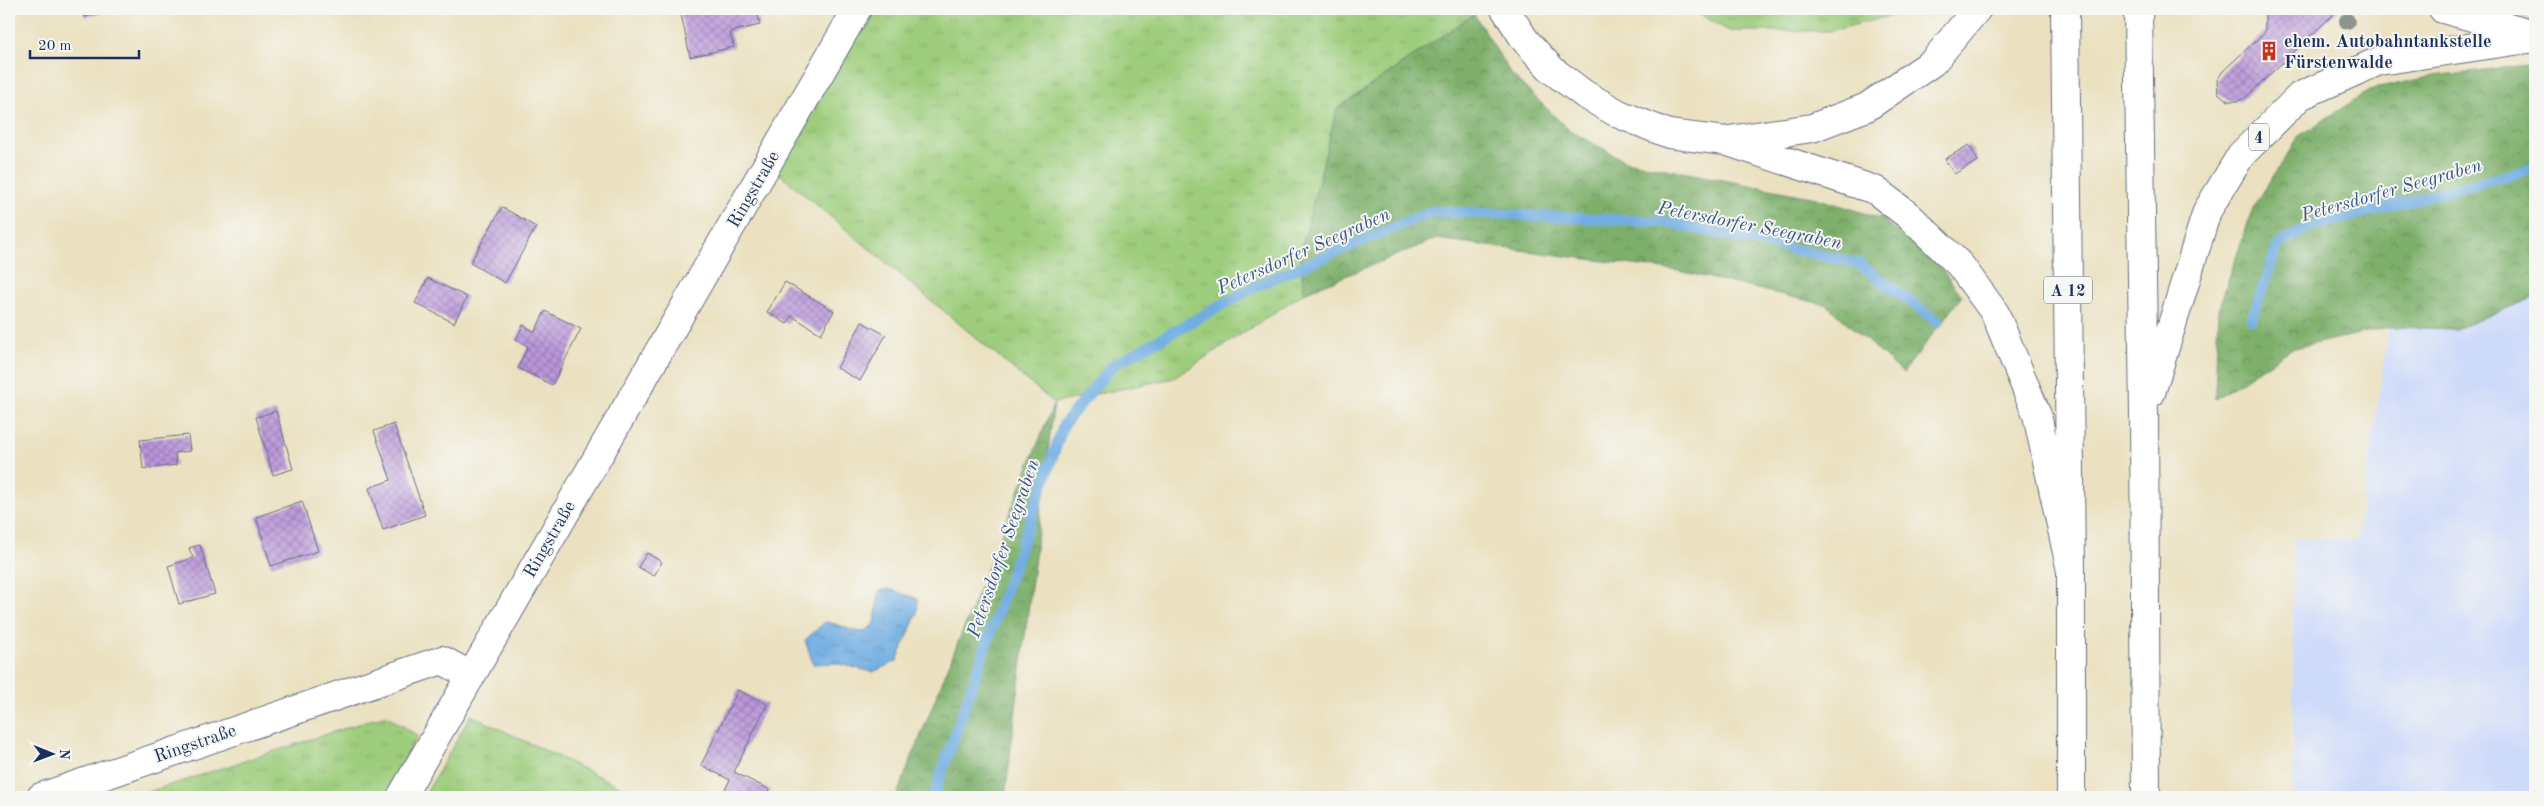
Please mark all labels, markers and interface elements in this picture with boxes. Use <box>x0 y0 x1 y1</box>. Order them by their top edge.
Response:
scale bar <box>30 28 139 60</box>
place label: ehem. Autobahntankstelle Fürstenwalde <box>2284 33 2492 72</box>
text: 20 m <box>38 39 72 54</box>
building icon: ehem. Autobahntankstelle Fürstenwalde <box>2258 40 2280 62</box>
road number: 4 <box>2249 124 2269 150</box>
street label: Ringstraße <box>725 148 783 231</box>
water label: Petersdorfer Seegraben <box>2298 156 2484 227</box>
water label: Petersdorfer Seegraben <box>1655 199 1843 254</box>
water label: Petersdorfer Seegraben <box>1214 205 1394 299</box>
road number: A 12 <box>2044 276 2092 304</box>
water label: Petersdorfer Seegraben <box>965 457 1044 641</box>
street label: Ringstraße <box>521 498 579 581</box>
street label: Ringstraße <box>152 722 239 766</box>
north arrow <box>28 728 78 778</box>
text: N <box>57 749 71 760</box>

